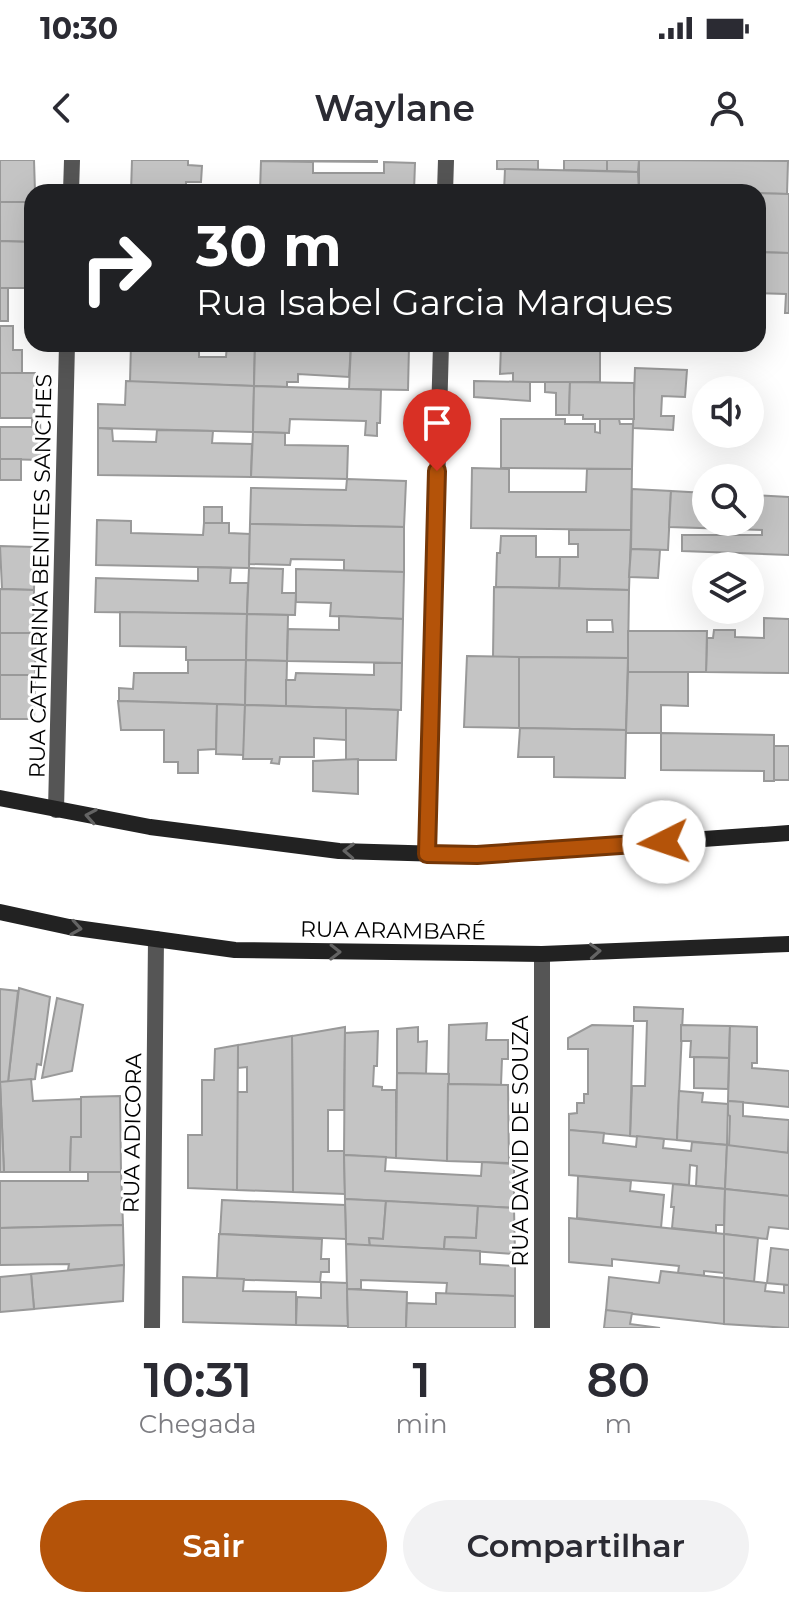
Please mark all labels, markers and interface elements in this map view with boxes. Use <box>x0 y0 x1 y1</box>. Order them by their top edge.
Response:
text: 10:30 <box>40 10 118 47</box>
icon: back <box>40 86 84 130</box>
text: Waylane <box>314 86 475 130</box>
icon: person <box>705 86 749 130</box>
text: 30 m <box>196 212 342 280</box>
icon: right <box>64 216 168 320</box>
text: Rua Isabel Garcia Marques <box>196 280 673 324</box>
street label: RUA CATHARINA BENITES SANCHES <box>23 374 58 778</box>
map controls <box>692 376 764 624</box>
button: sound <box>692 376 764 448</box>
pin <box>403 389 471 471</box>
icon: arrive <box>415 401 459 445</box>
button: search <box>692 464 764 536</box>
button: layers <box>692 552 764 624</box>
position arrow <box>622 800 706 884</box>
one-way arrow <box>84 809 98 826</box>
one-way arrow <box>342 843 355 860</box>
street label: RUA ARAMBARÉ <box>300 915 486 946</box>
one-way arrow <box>70 919 83 936</box>
one-way arrow <box>329 943 342 960</box>
one-way arrow <box>589 943 602 960</box>
street label: RUA DAVID DE SOUZA <box>507 1015 534 1267</box>
street label: RUA ADICORA <box>118 1053 147 1213</box>
text: 10:31 <box>144 1351 252 1409</box>
text: 1 <box>412 1351 431 1409</box>
text: 80 <box>587 1351 650 1409</box>
text: Chegada <box>139 1408 257 1440</box>
text: min <box>396 1408 448 1440</box>
text: m <box>605 1408 632 1440</box>
button: Sair <box>40 1500 387 1592</box>
button: Compartilhar <box>403 1500 749 1592</box>

